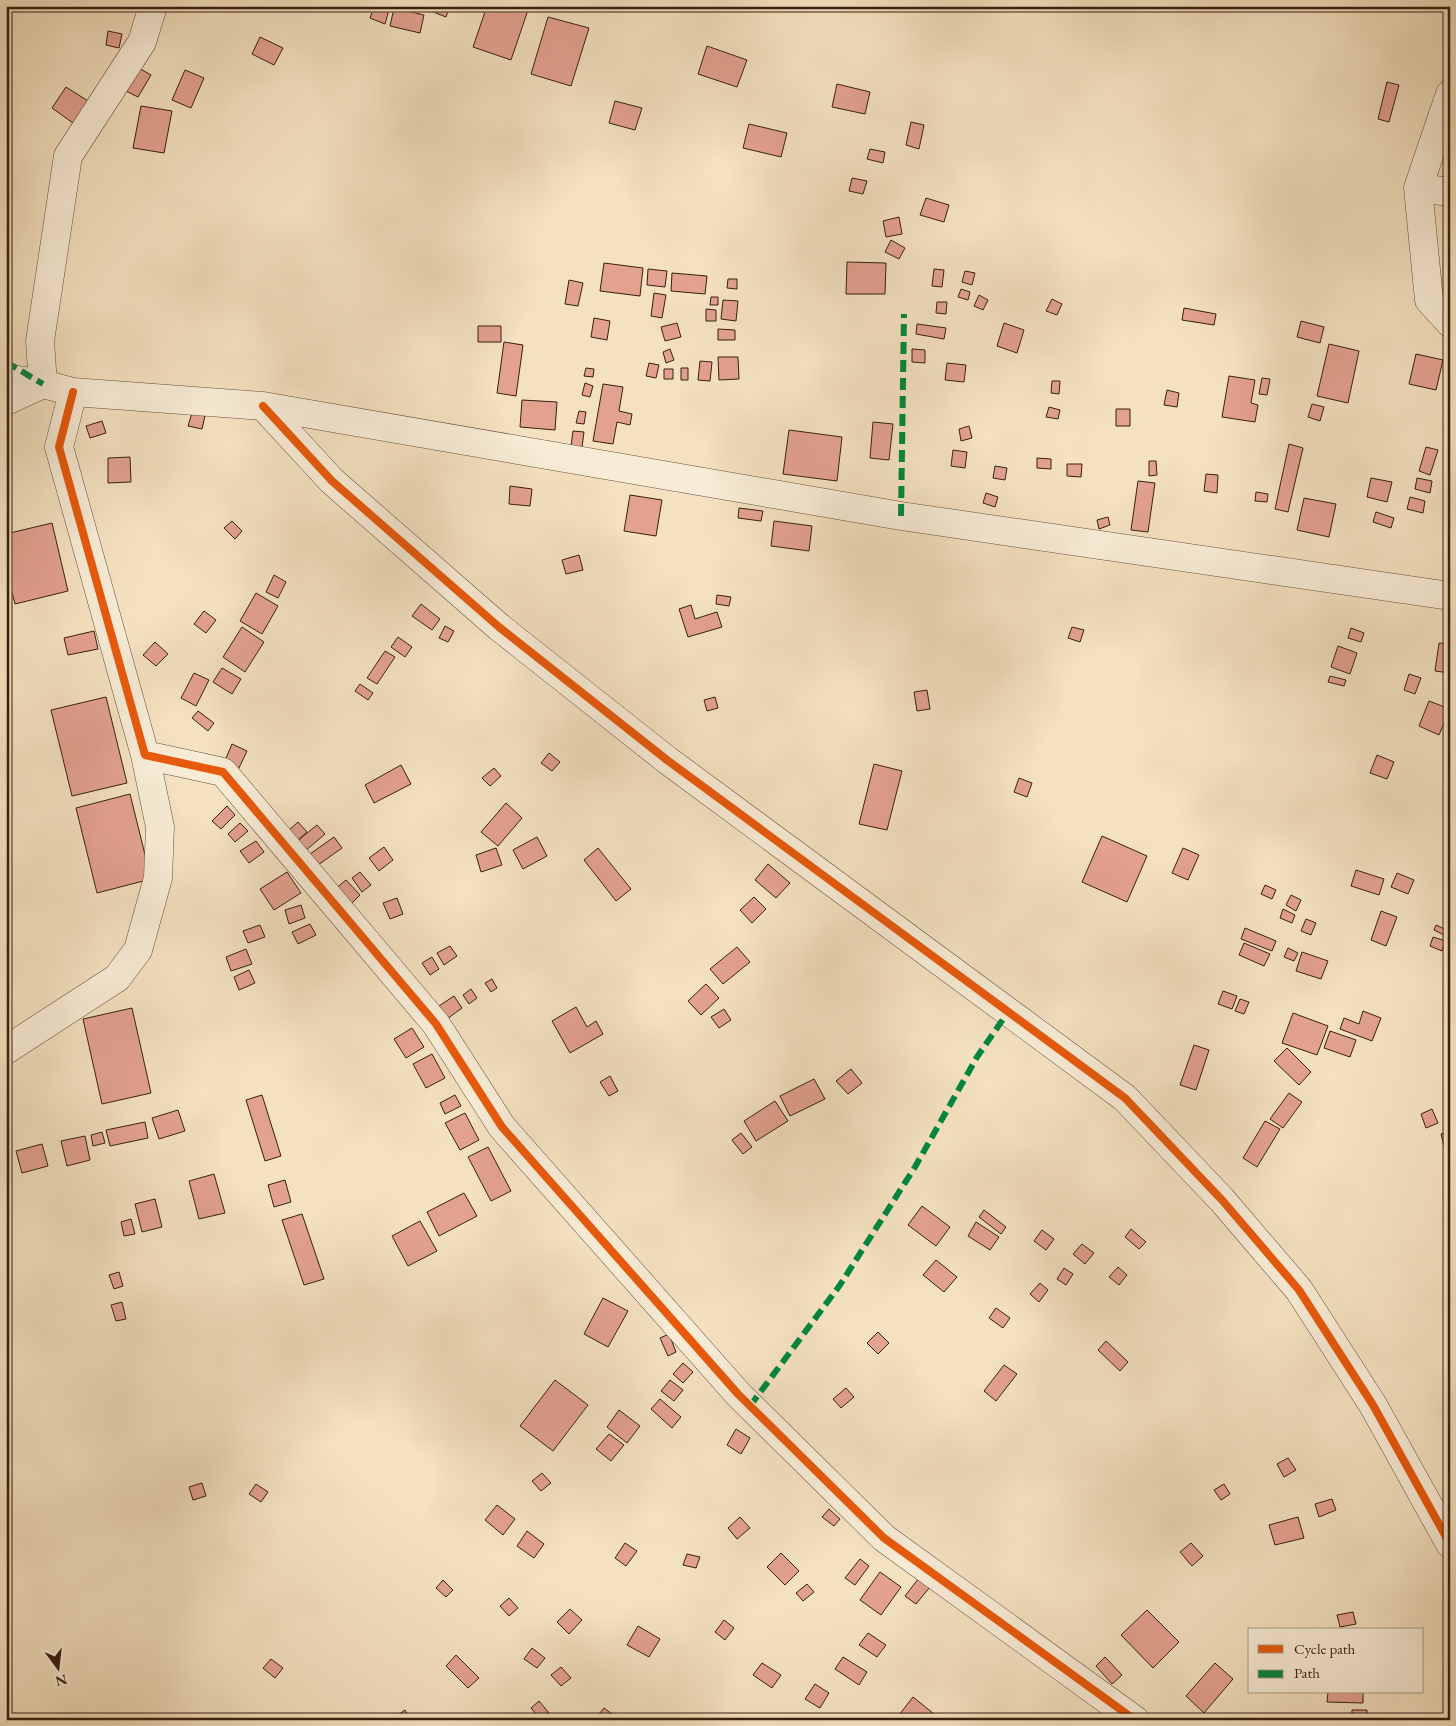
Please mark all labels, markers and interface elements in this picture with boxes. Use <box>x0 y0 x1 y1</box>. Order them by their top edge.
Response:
legend <box>1248 1628 1424 1694</box>
text: Cycle path <box>1294 1639 1356 1658</box>
north arrow <box>32 1644 82 1694</box>
text: Path <box>1294 1663 1320 1682</box>
text: N <box>53 1670 69 1691</box>

